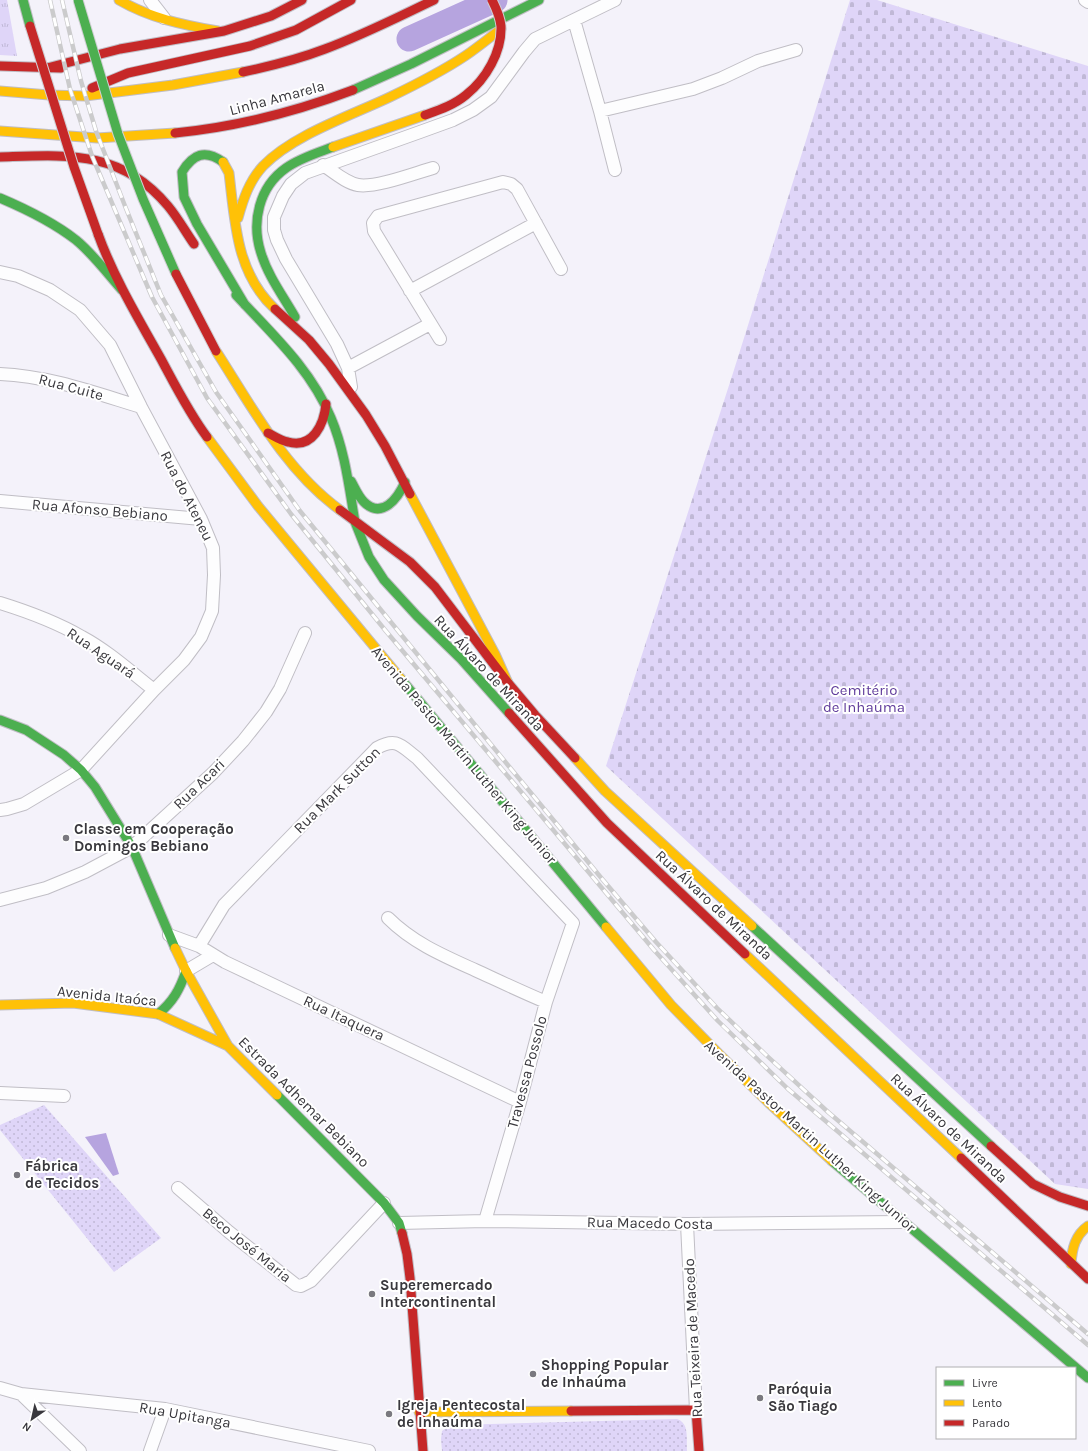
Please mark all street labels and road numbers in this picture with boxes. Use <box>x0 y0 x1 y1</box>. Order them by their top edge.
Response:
street label: Linha Amarela <box>227 77 327 119</box>
street label: Rua Cuite <box>37 370 105 404</box>
street label: Rua do Ateneu <box>157 448 217 544</box>
street label: Rua Afonso Bebiano <box>31 495 169 525</box>
street label: Rua Álvaro de Miranda <box>430 611 548 735</box>
street label: Rua Aguará <box>64 624 138 682</box>
street label: Avenida Pastor Martin Luther King Junior <box>368 643 561 868</box>
street label: Rua Mark Sutton <box>290 743 384 837</box>
street label: Rua Acari <box>170 755 228 813</box>
street label: Rua Álvaro de Miranda <box>652 846 776 964</box>
street label: Avenida Itaóca <box>56 982 158 1010</box>
street label: Rua Itaquera <box>301 991 387 1045</box>
street label: Travessa Possolo <box>503 1014 551 1130</box>
street label: Estrada Adhemar Bebiano <box>235 1033 373 1171</box>
street label: Avenida Pastor Martin Luther King Junior <box>700 1036 920 1236</box>
street label: Rua Álvaro de Miranda <box>887 1069 1011 1187</box>
street label: Beco José Maria <box>199 1204 295 1286</box>
street label: Rua Macedo Costa <box>587 1213 713 1233</box>
street label: Rua Teixeira de Macedo <box>680 1258 706 1418</box>
street label: Rua Upitanga <box>138 1398 232 1432</box>

